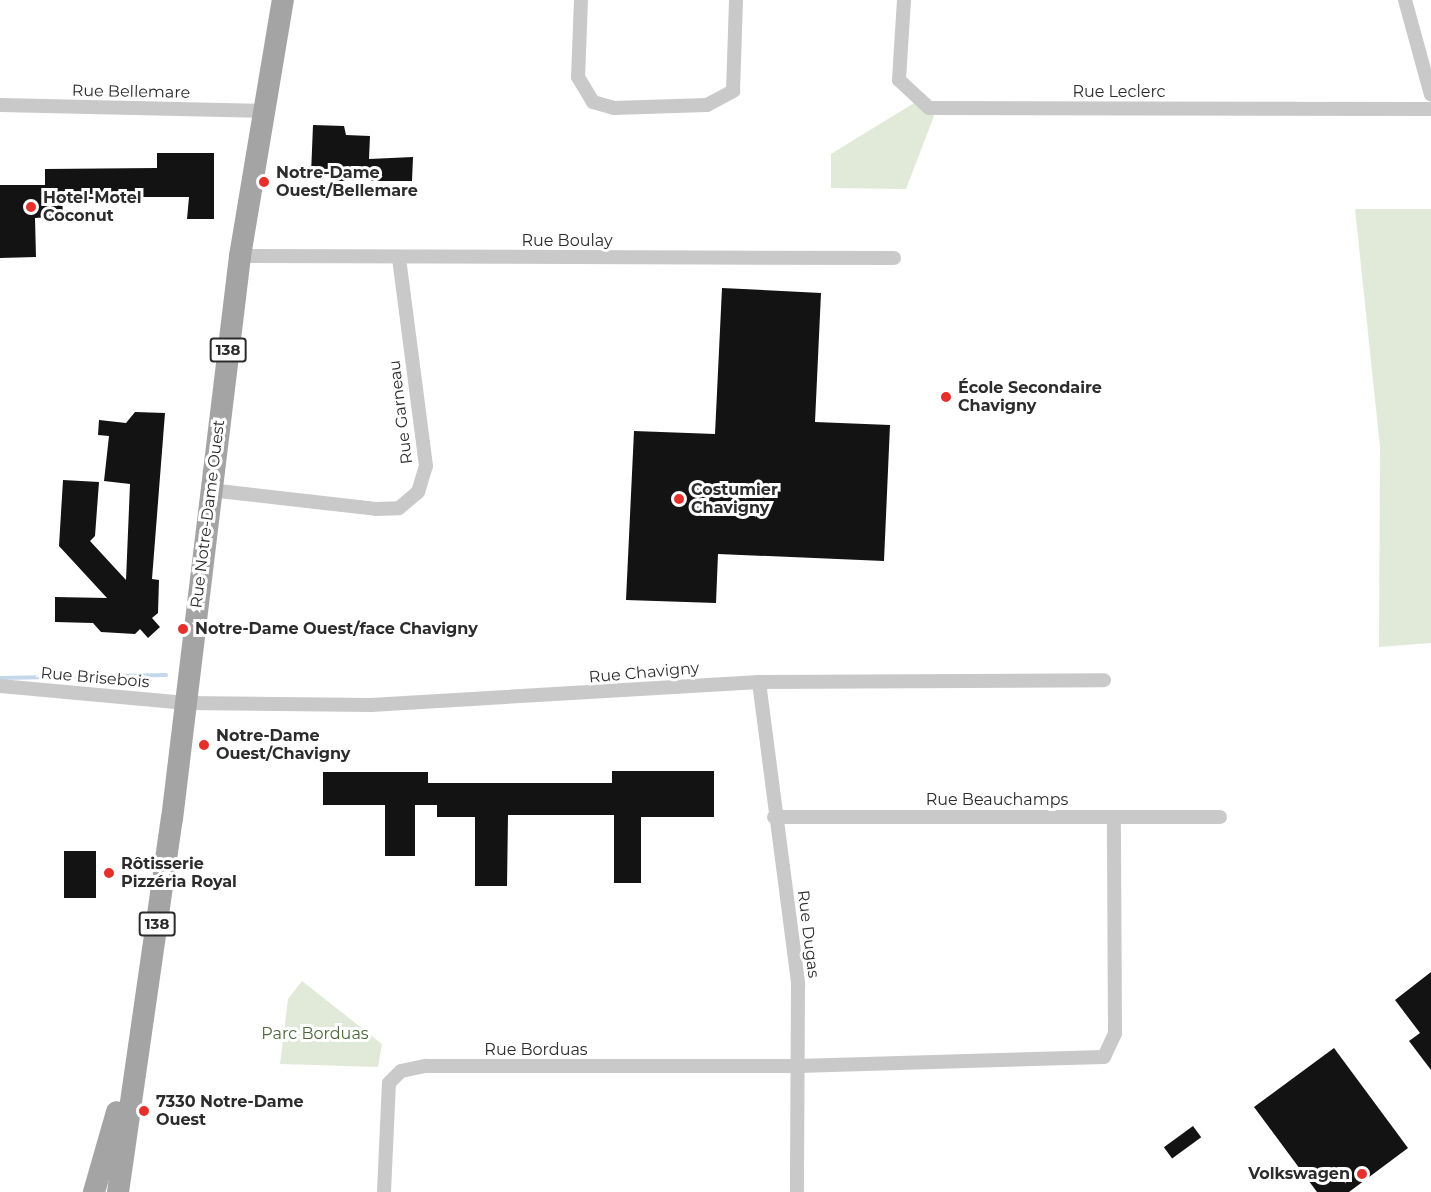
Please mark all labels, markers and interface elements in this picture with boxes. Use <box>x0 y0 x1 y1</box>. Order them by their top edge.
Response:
street label: Rue Bellemare <box>72 81 190 103</box>
street label: Rue Leclerc <box>1072 82 1166 102</box>
place label: Notre-Dame Ouest/Bellemare <box>276 163 418 201</box>
marker: Notre-Dame Ouest/Bellemare <box>257 175 271 189</box>
place label: Hotel-Motel Coconut <box>43 188 142 226</box>
marker: Hotel-Motel Coconut <box>24 200 38 214</box>
street label: Rue Boulay <box>521 231 613 251</box>
road number: 138 <box>208 338 248 362</box>
street label: Rue Garneau <box>385 359 417 465</box>
place label: École Secondaire Chavigny <box>958 378 1102 416</box>
marker: École Secondaire Chavigny <box>939 390 953 404</box>
street label: Rue Notre-Dame Ouest <box>187 419 229 609</box>
place label: Costumier Chavigny <box>691 480 778 518</box>
marker: Costumier Chavigny <box>672 492 686 506</box>
place label: Notre-Dame Ouest/face Chavigny <box>195 619 478 639</box>
marker: Notre-Dame Ouest/face Chavigny <box>176 622 190 636</box>
street label: Rue Chavigny <box>588 659 700 687</box>
street label: Rue Brisebois <box>40 664 150 692</box>
place label: Notre-Dame Ouest/Chavigny <box>216 726 350 764</box>
marker: Notre-Dame Ouest/Chavigny <box>197 738 211 752</box>
street label: Rue Beauchamps <box>926 790 1068 810</box>
place label: Rôtisserie Pizzéria Royal <box>121 854 237 892</box>
marker: Rôtisserie Pizzéria Royal <box>102 866 116 880</box>
street label: Rue Dugas <box>793 889 823 979</box>
road number: 138 <box>138 912 176 936</box>
park label: Parc Borduas <box>261 1024 369 1044</box>
street label: Rue Borduas <box>484 1040 588 1060</box>
place label: 7330 Notre-Dame Ouest <box>156 1092 304 1130</box>
marker: 7330 Notre-Dame Ouest <box>137 1104 151 1118</box>
place label: Volkswagen <box>1248 1164 1350 1184</box>
marker: Volkswagen <box>1355 1167 1369 1181</box>

